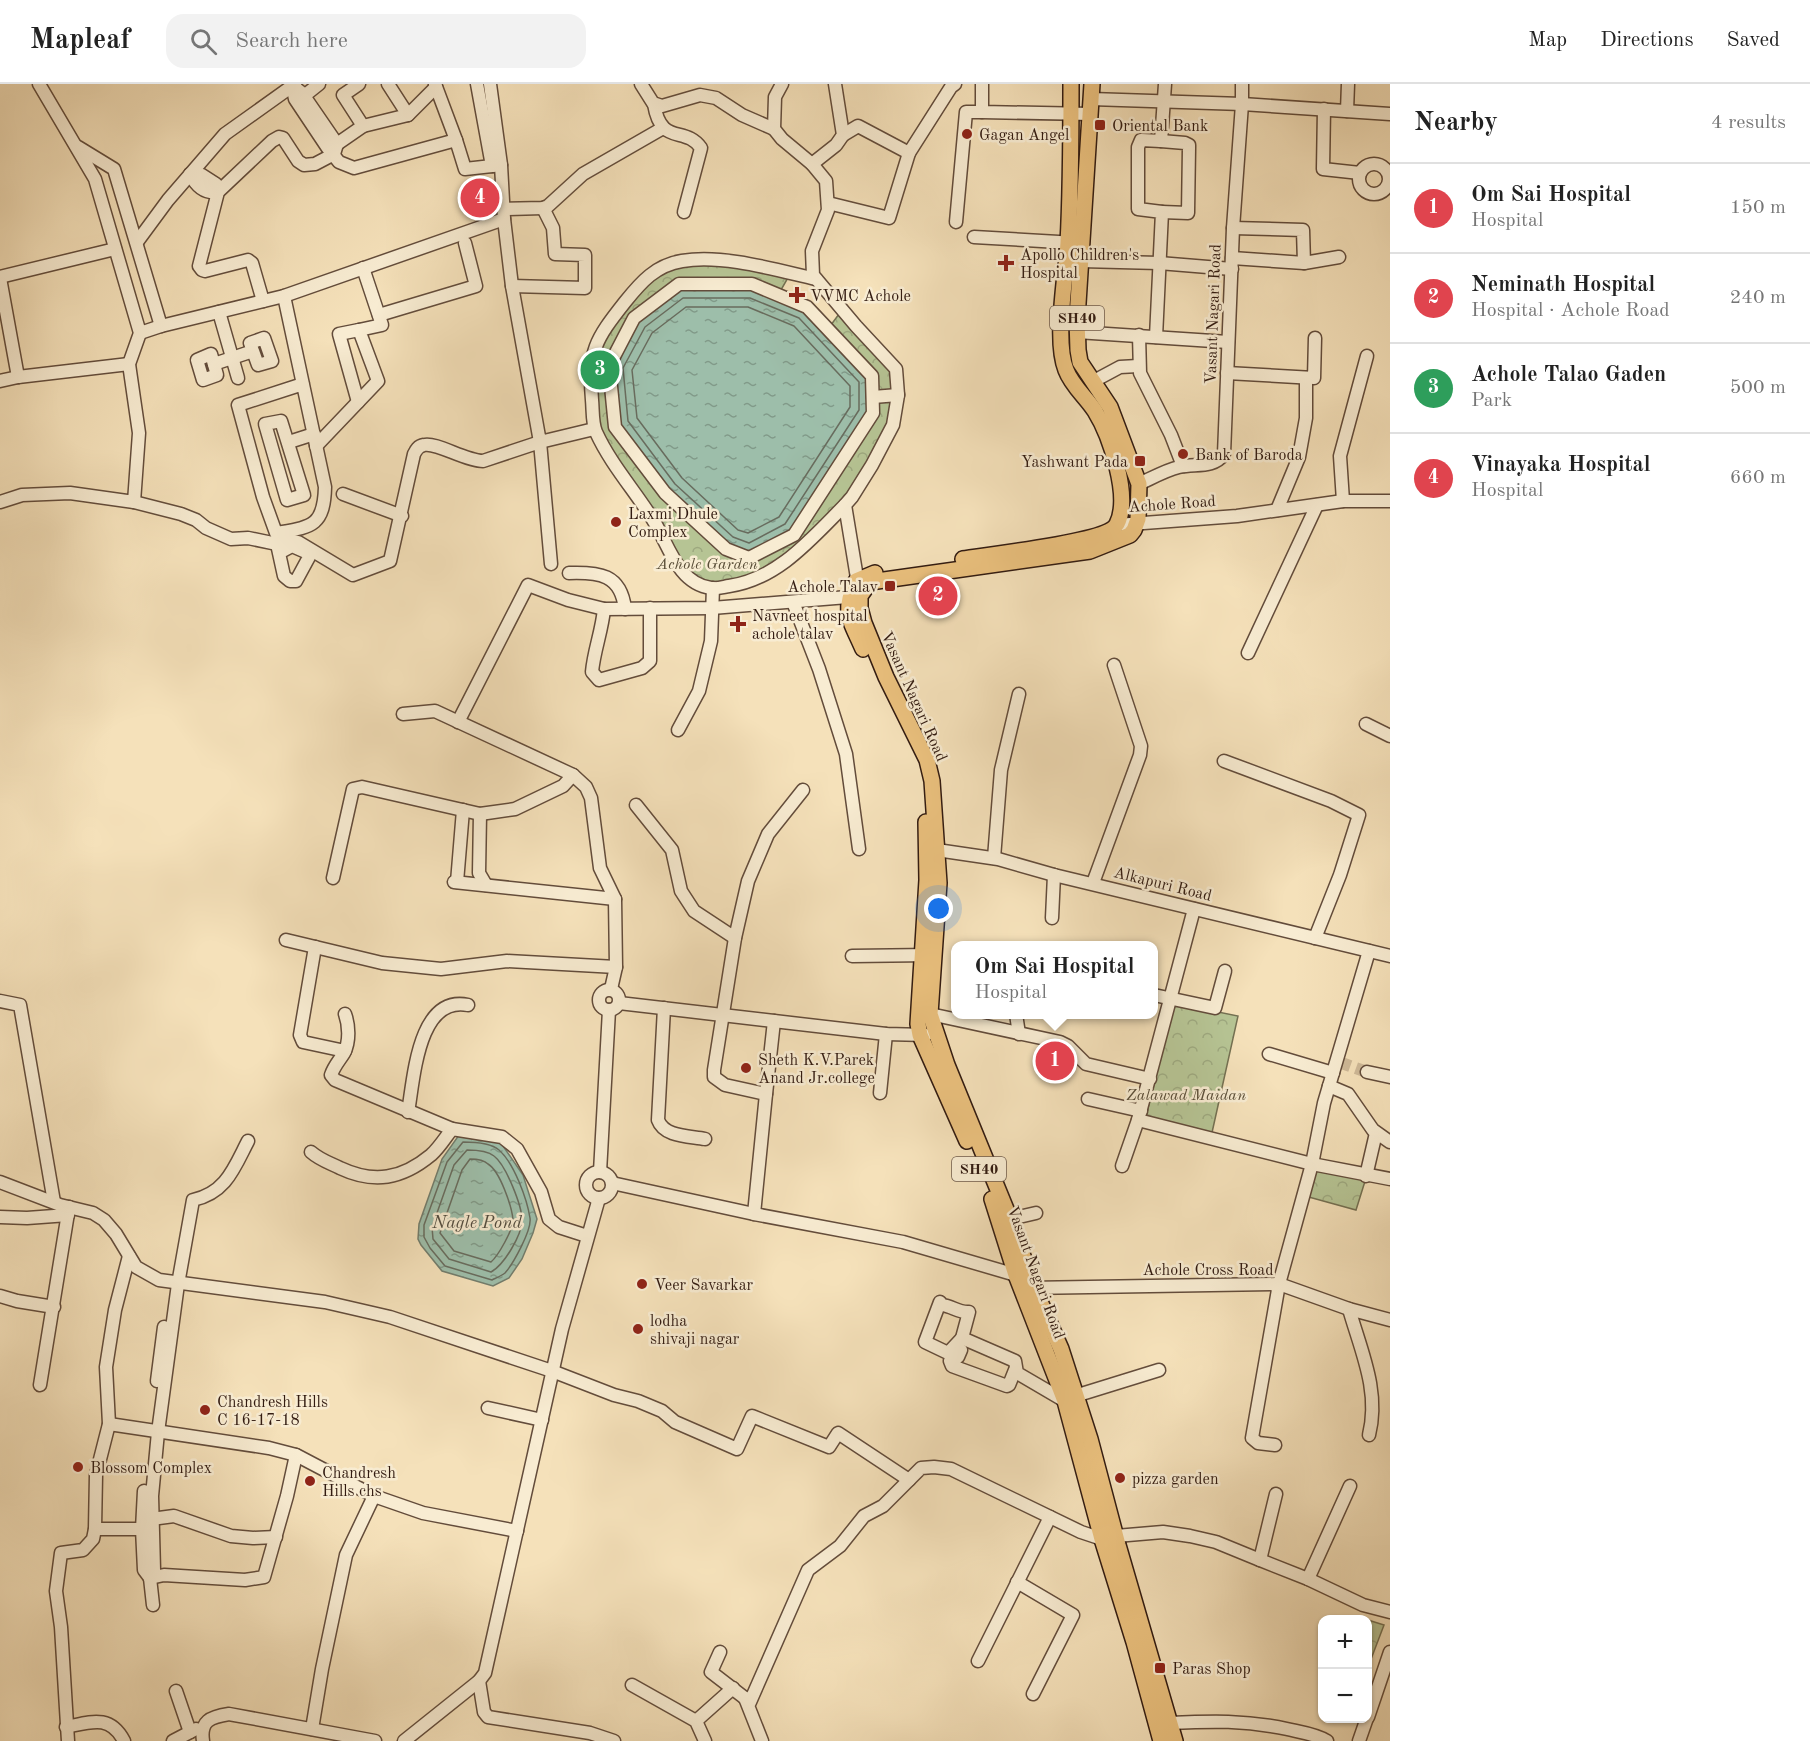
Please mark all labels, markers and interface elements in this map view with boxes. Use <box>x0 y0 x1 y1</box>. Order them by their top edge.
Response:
search box <box>166 14 586 68</box>
icon: search <box>187 25 220 58</box>
text: Mapleaf <box>30 27 130 55</box>
text: Search here <box>235 30 348 52</box>
text: Map <box>1528 30 1567 51</box>
text: Directions <box>1600 30 1694 51</box>
text: Saved <box>1727 30 1780 51</box>
text: Nearby <box>1414 110 1498 136</box>
text: 4 results <box>1711 113 1786 133</box>
marker: Oriental Bank <box>1093 118 1107 132</box>
place label: Oriental Bank <box>1112 119 1208 135</box>
marker: Gagan Angel <box>960 127 974 141</box>
place label: Gagan Angel <box>979 128 1069 144</box>
pin: 4 <box>460 176 500 220</box>
text: Om Sai Hospital <box>1471 184 1631 206</box>
text: 1 <box>1428 198 1439 218</box>
text: 150 m <box>1730 198 1786 218</box>
text: Hospital <box>1471 211 1543 231</box>
street label: Vasant Nagari Road <box>1204 244 1224 384</box>
place label: Apollo Children's Hospital <box>1020 248 1139 282</box>
marker: Apollo Children's Hospital <box>997 254 1015 272</box>
text: Neminath Hospital <box>1471 274 1655 296</box>
marker: VVMC Achole <box>788 286 806 304</box>
text: 2 <box>1428 288 1439 308</box>
text: 240 m <box>1730 288 1786 308</box>
place label: VVMC Achole <box>810 289 911 305</box>
text: Hospital · Achole Road <box>1471 301 1670 321</box>
road number: SH40 <box>1050 306 1104 330</box>
pin: 3 <box>580 348 620 392</box>
text: Achole Talao Gaden <box>1471 364 1666 386</box>
text: 3 <box>1428 378 1439 398</box>
text: 500 m <box>1730 378 1786 398</box>
text: Park <box>1471 391 1512 411</box>
marker: Bank of Baroda <box>1176 447 1190 461</box>
place label: Bank of Baroda <box>1195 448 1303 464</box>
marker: Yashwant Pada <box>1133 454 1147 468</box>
text: Vinayaka Hospital <box>1471 454 1651 476</box>
place label: Yashwant Pada <box>1021 455 1128 471</box>
text: 4 <box>1428 468 1439 488</box>
text: 660 m <box>1730 468 1786 488</box>
text: Hospital <box>1471 481 1543 501</box>
street label: Achole Road <box>1128 494 1216 516</box>
place label: Laxmi Dhule Complex <box>628 507 718 541</box>
marker: Laxmi Dhule Complex <box>609 515 623 529</box>
park label: Achole Garden <box>655 557 758 573</box>
pin: 2 <box>918 574 958 618</box>
marker: Achole Talav <box>883 579 897 593</box>
place label: Achole Talav <box>787 580 879 596</box>
place label: Navneet hospital achole talav <box>752 609 868 643</box>
marker: Navneet hospital achole talav <box>729 615 747 633</box>
street label: Vasant Nagari Road <box>877 629 949 764</box>
street label: Alkapuri Road <box>1112 865 1213 905</box>
your location <box>924 894 953 923</box>
popup <box>951 941 1158 1019</box>
text: Om Sai Hospital <box>974 956 1135 978</box>
text: Hospital <box>974 983 1047 1003</box>
pin: 1 <box>1036 1038 1074 1084</box>
place label: Sheth K.V.Parek Anand Jr.college <box>758 1053 875 1087</box>
marker: Sheth K.V.Parek Anand Jr.college <box>739 1061 753 1075</box>
park label: Zalawad Maidan <box>1126 1088 1246 1104</box>
road number: SH40 <box>952 1157 1006 1181</box>
street label: Vasant Nagari Road <box>1004 1204 1067 1341</box>
water label: Nagle Pond <box>431 1214 522 1232</box>
street label: Achole Cross Road <box>1142 1263 1274 1279</box>
marker: Veer Savarkar <box>635 1277 649 1291</box>
place label: Veer Savarkar <box>654 1278 754 1294</box>
place label: lodha shivaji nagar <box>650 1314 740 1348</box>
marker: lodha shivaji nagar <box>631 1322 645 1336</box>
place label: Chandresh Hills C 16-17-18 <box>217 1395 328 1429</box>
marker: Chandresh Hills C 16-17-18 <box>198 1403 212 1417</box>
marker: Blossom Complex <box>71 1460 85 1474</box>
place label: Blossom Complex <box>90 1461 212 1477</box>
place label: Chandresh Hills chs <box>322 1466 396 1500</box>
marker: pizza garden <box>1113 1471 1127 1485</box>
place label: pizza garden <box>1132 1472 1219 1488</box>
marker: Chandresh Hills chs <box>303 1474 317 1488</box>
map controls <box>1318 1615 1372 1723</box>
button: + <box>1318 1615 1372 1669</box>
marker: Paras Shop <box>1153 1661 1167 1675</box>
place label: Paras Shop <box>1172 1662 1251 1678</box>
button: − <box>1318 1669 1372 1723</box>

